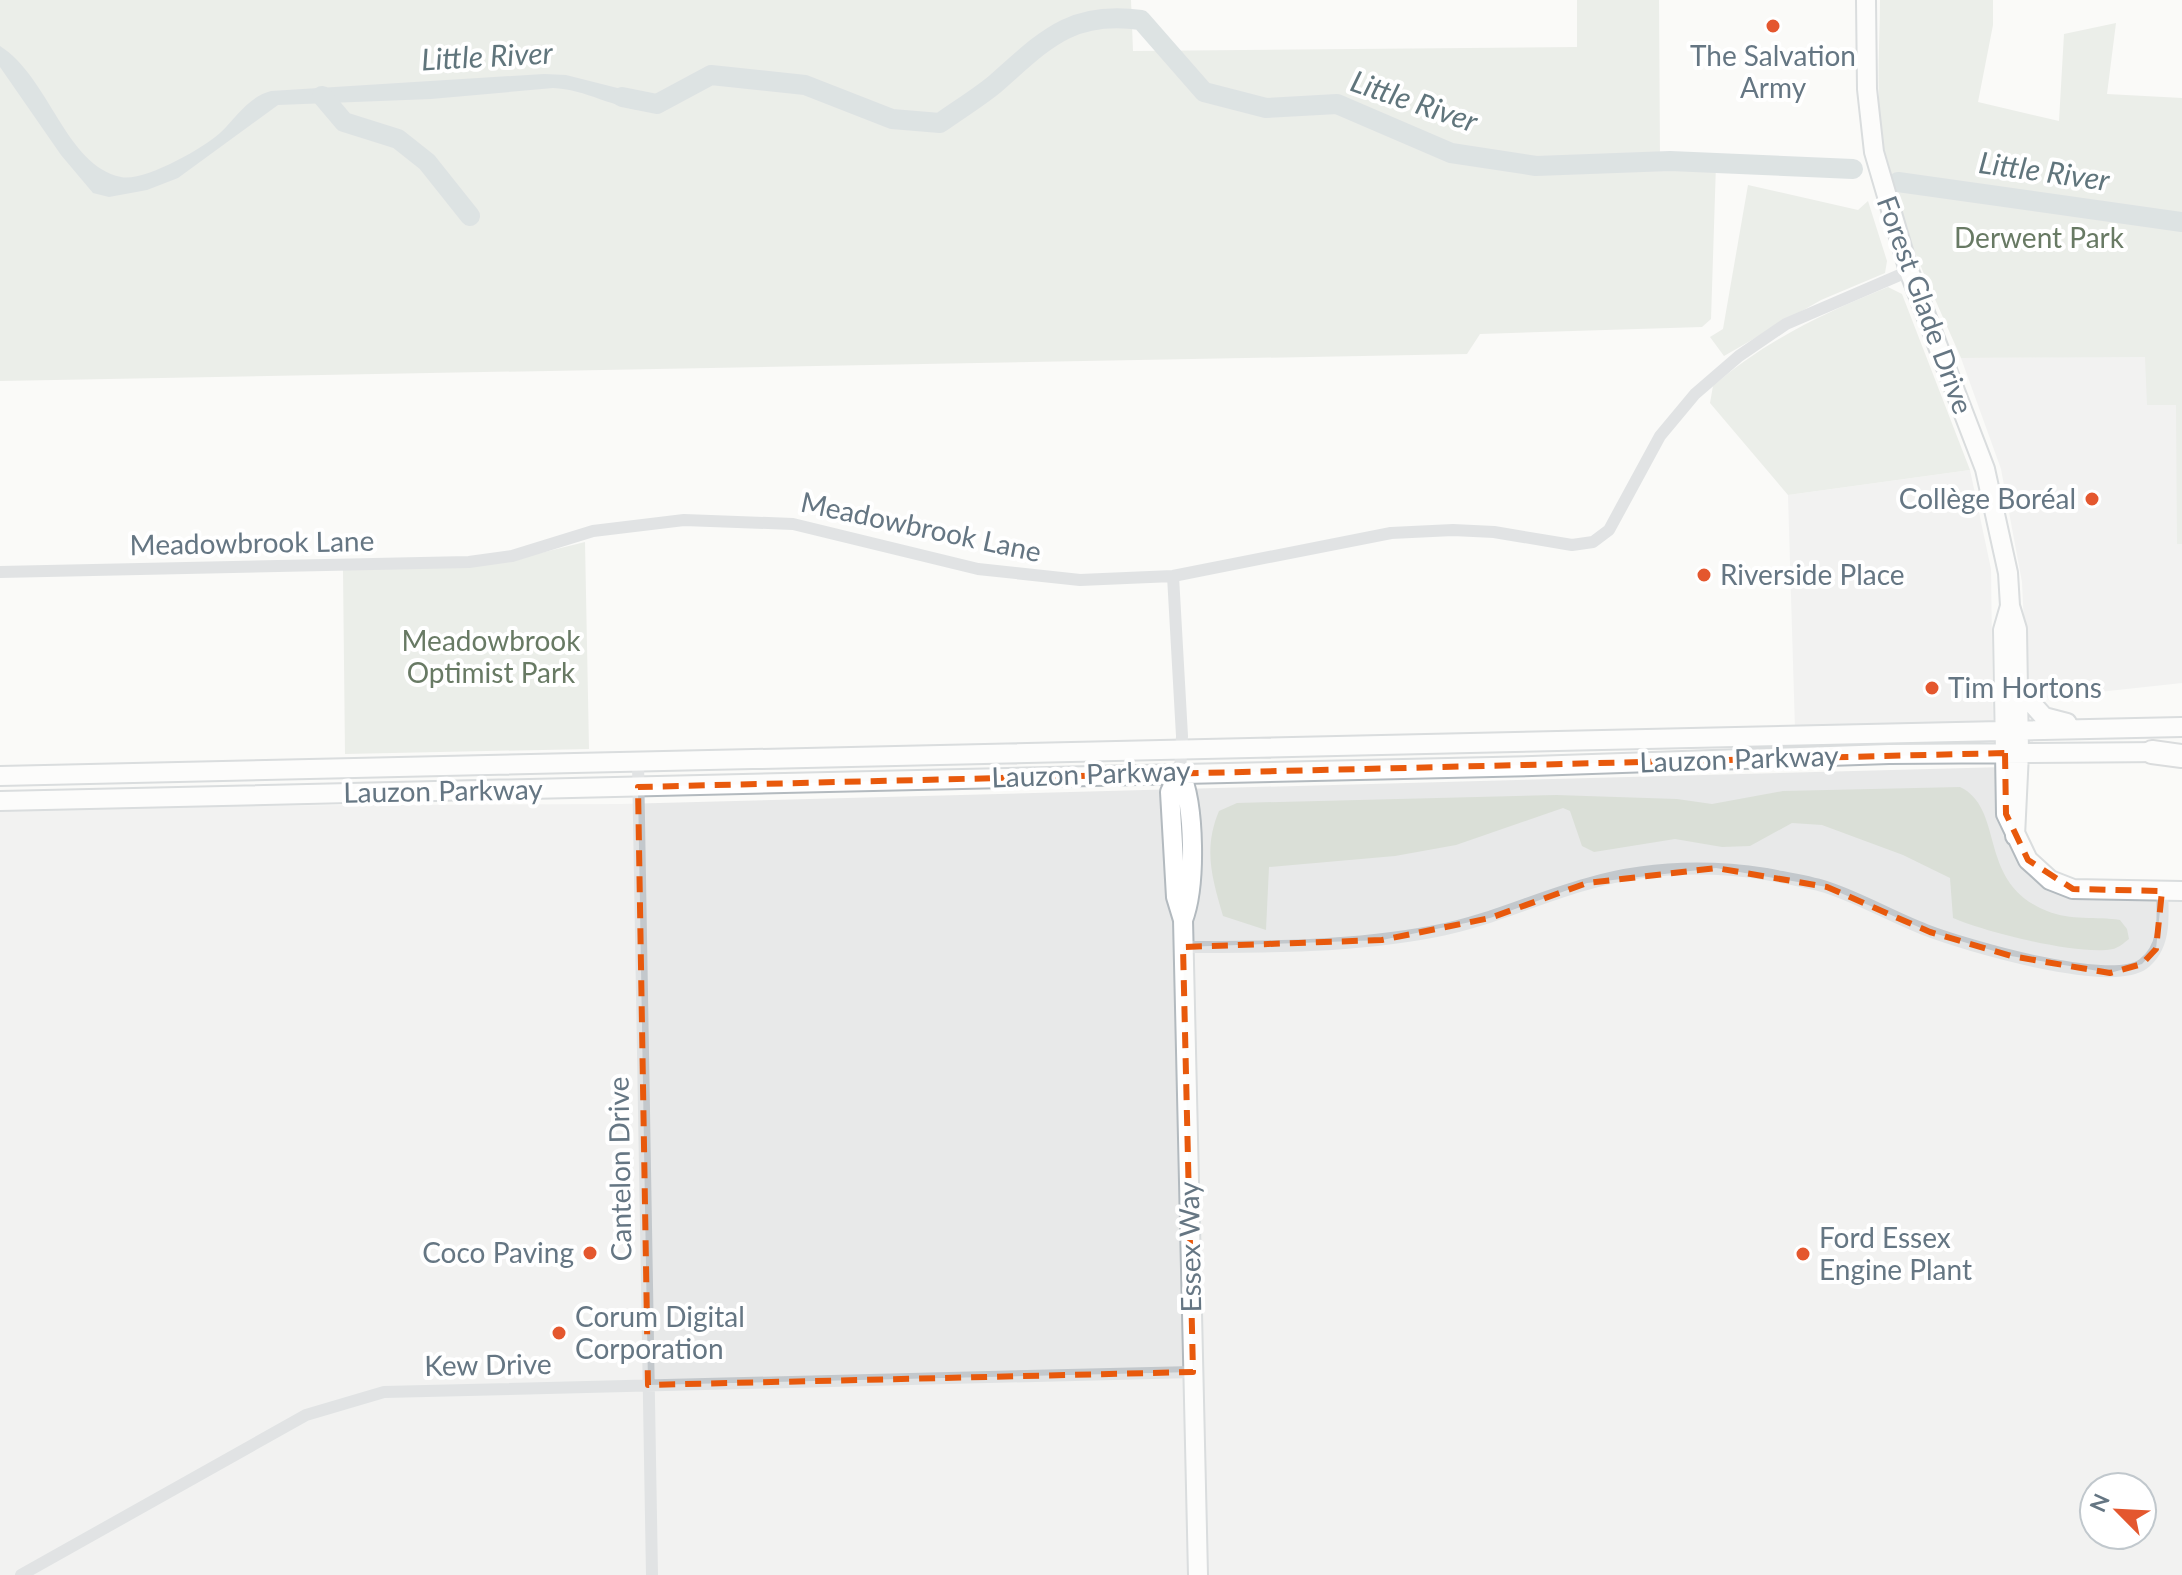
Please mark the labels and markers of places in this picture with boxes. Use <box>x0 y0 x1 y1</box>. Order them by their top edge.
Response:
marker: The Salvation Army <box>1764 17 1782 35</box>
place label: The Salvation Army <box>1690 38 1856 104</box>
place label: Collège Boréal <box>1899 481 2076 515</box>
marker: Collège Boréal <box>2083 490 2101 508</box>
place label: Riverside Place <box>1720 557 1905 591</box>
marker: Riverside Place <box>1695 566 1713 584</box>
place label: Tim Hortons <box>1948 670 2102 704</box>
marker: Tim Hortons <box>1923 679 1941 697</box>
place label: Ford Essex Engine Plant <box>1819 1220 1972 1286</box>
place label: Coco Paving <box>422 1235 574 1269</box>
marker: Coco Paving <box>581 1244 599 1262</box>
marker: Ford Essex Engine Plant <box>1794 1245 1812 1263</box>
place label: Corum Digital Corporation <box>575 1299 745 1365</box>
marker: Corum Digital Corporation <box>550 1324 568 1342</box>

